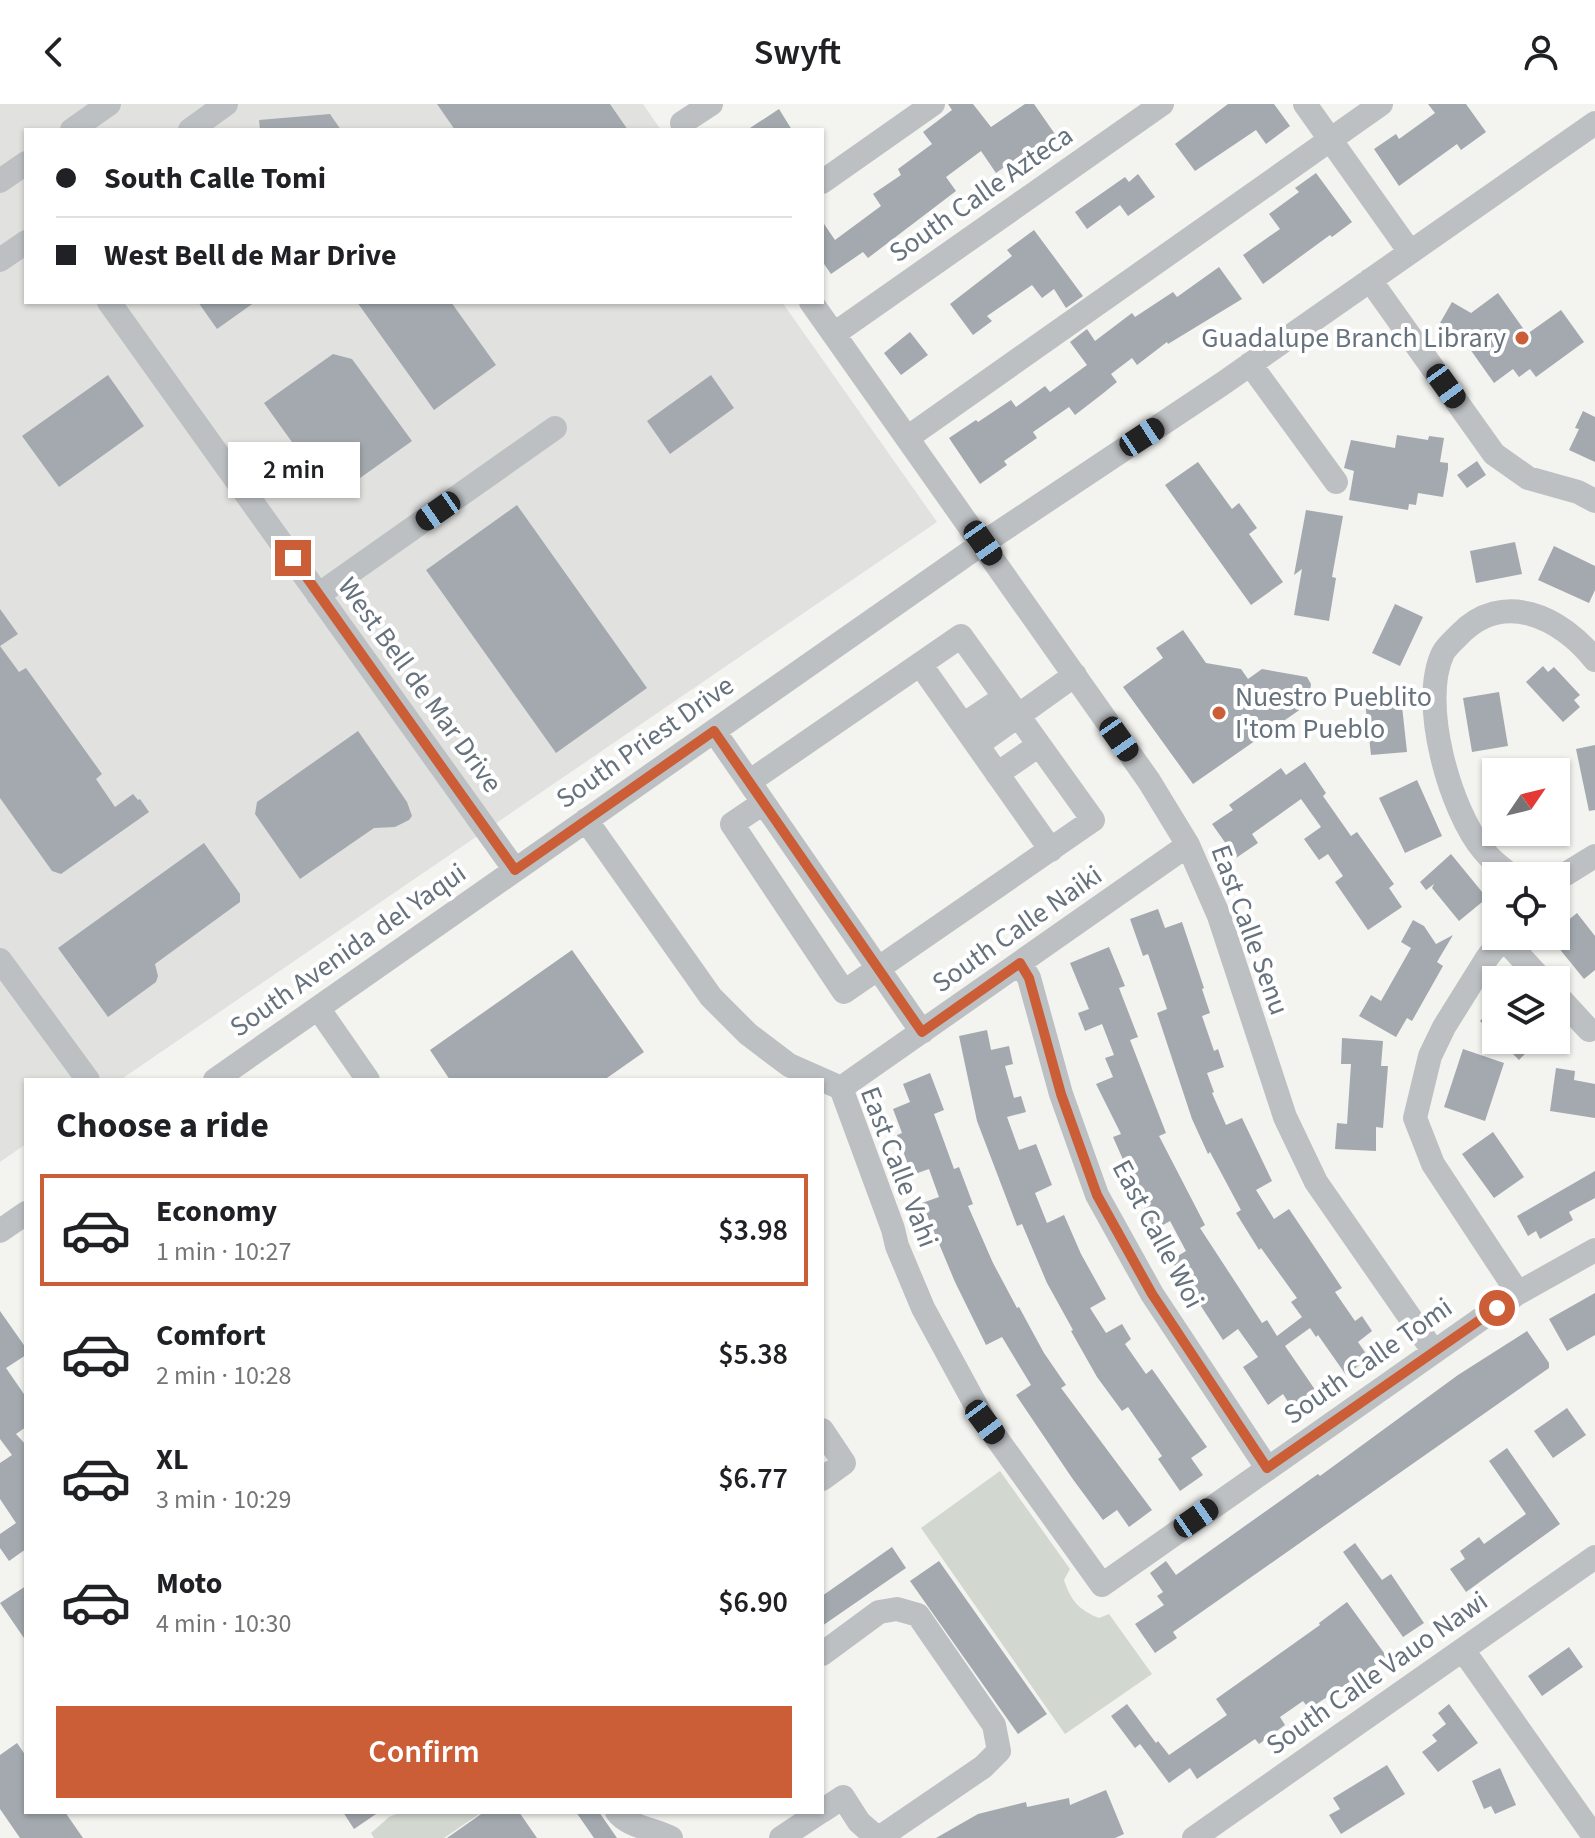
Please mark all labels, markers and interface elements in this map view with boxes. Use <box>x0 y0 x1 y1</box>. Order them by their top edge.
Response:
text: Swyft <box>754 27 841 78</box>
icon: back <box>32 30 76 74</box>
icon: person <box>1519 30 1563 74</box>
street label: South Calle Azteca <box>881 116 1081 272</box>
text: South Calle Tomi <box>104 157 326 200</box>
text: West Bell de Mar Drive <box>104 234 397 277</box>
place label: Guadalupe Branch Library <box>1201 318 1506 358</box>
marker: Guadalupe Branch Library <box>1513 329 1531 347</box>
car <box>1422 360 1470 412</box>
car <box>1115 414 1169 460</box>
callout: 2 min <box>227 442 359 498</box>
text: 2 min <box>263 451 325 488</box>
car <box>411 487 465 535</box>
car <box>959 516 1007 570</box>
route end <box>275 540 311 576</box>
street label: West Bell de Mar Drive <box>328 569 512 801</box>
street label: South Priest Drive <box>548 666 742 818</box>
place label: Nuestro Pueblito I'tom Pueblo <box>1235 677 1432 749</box>
marker: Nuestro Pueblito I'tom Pueblo <box>1210 704 1228 722</box>
car <box>1095 712 1143 766</box>
north arrow <box>1482 758 1570 846</box>
map controls <box>1482 758 1570 1054</box>
street label: East Calle Senu <box>1201 839 1299 1021</box>
street label: South Avenida del Yaqui <box>222 853 474 1047</box>
street label: South Calle Naiki <box>924 855 1110 1003</box>
button: locate <box>1482 862 1570 950</box>
button: layers <box>1482 966 1570 1054</box>
street label: East Calle Vahi <box>850 1081 948 1253</box>
text: Choose a ride <box>56 1100 269 1151</box>
street label: East Calle Woi <box>1102 1153 1214 1315</box>
text: Economy <box>156 1190 277 1233</box>
icon: car <box>60 1194 132 1266</box>
text: $3.98 <box>718 1209 788 1252</box>
text: 1 min · 10:27 <box>156 1233 291 1270</box>
street label: South Calle Tomi <box>1275 1288 1461 1434</box>
route start <box>1479 1290 1515 1326</box>
text: Comfort <box>156 1314 266 1357</box>
icon: car <box>60 1318 132 1390</box>
text: $5.38 <box>718 1333 788 1376</box>
text: 2 min · 10:28 <box>156 1357 291 1394</box>
car <box>961 1396 1009 1448</box>
text: XL <box>156 1438 189 1481</box>
icon: car <box>60 1442 132 1514</box>
text: $6.77 <box>718 1457 788 1500</box>
text: 3 min · 10:29 <box>156 1481 291 1518</box>
car <box>1169 1494 1223 1542</box>
text: Moto <box>156 1562 222 1605</box>
icon: car <box>60 1566 132 1638</box>
text: $6.90 <box>718 1581 788 1624</box>
street label: South Calle Vauo Nawi <box>1258 1581 1496 1765</box>
text: 4 min · 10:30 <box>156 1605 291 1642</box>
button: Confirm <box>56 1706 792 1798</box>

